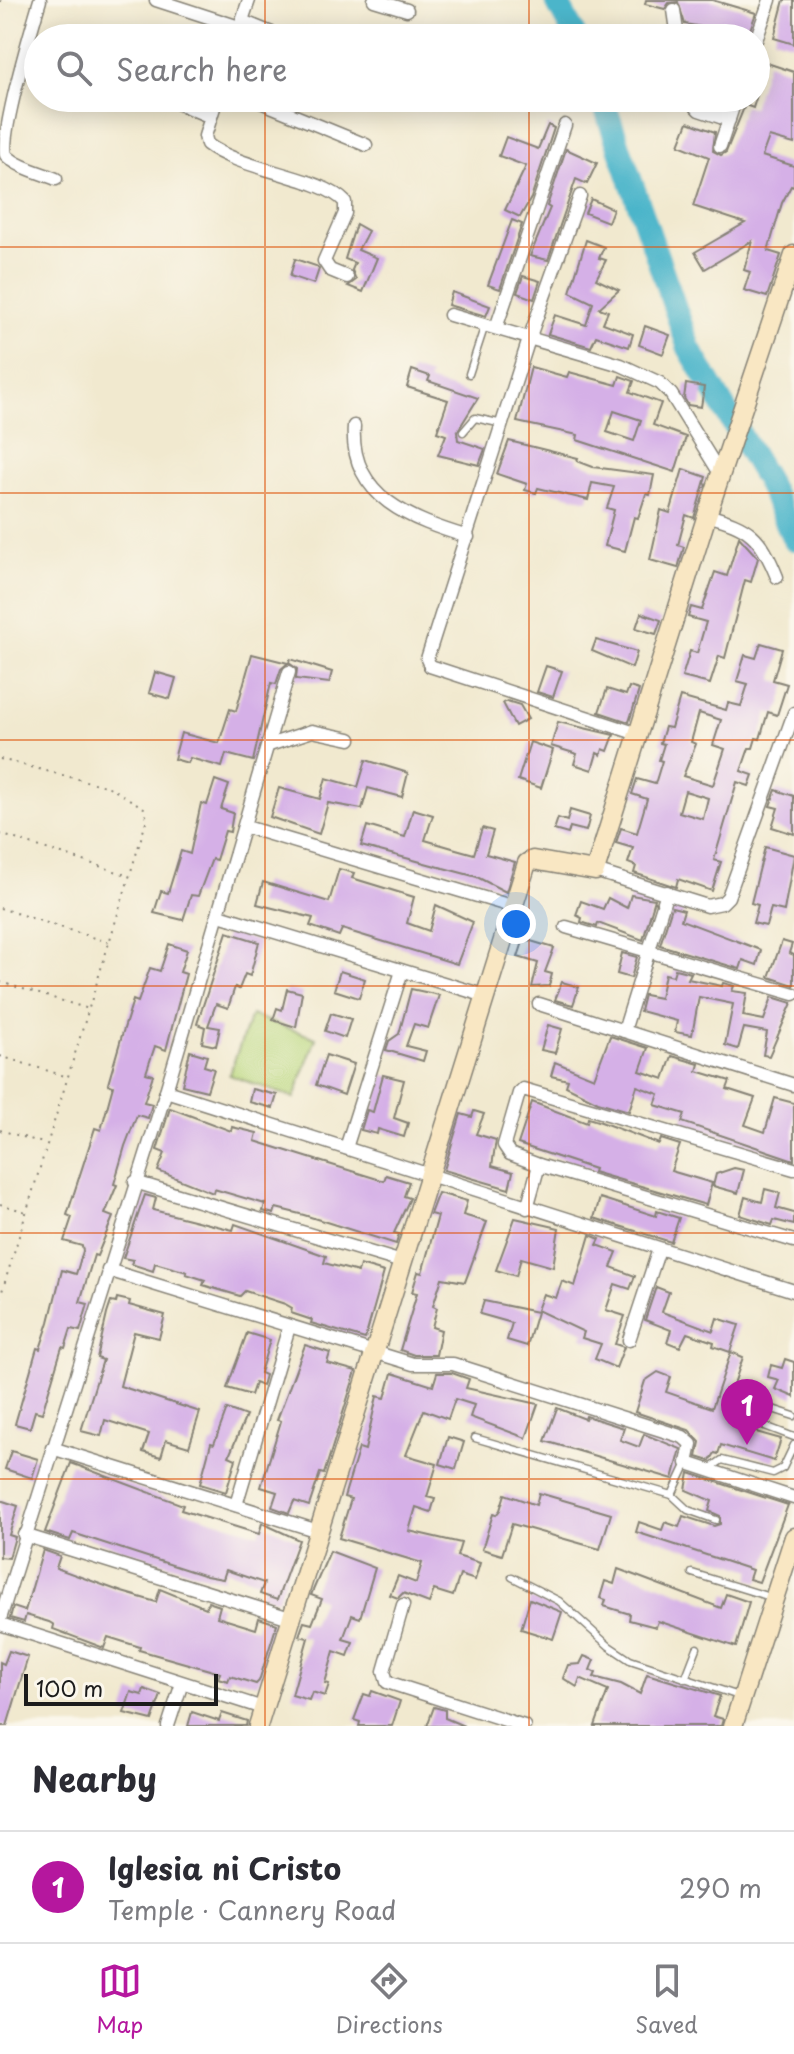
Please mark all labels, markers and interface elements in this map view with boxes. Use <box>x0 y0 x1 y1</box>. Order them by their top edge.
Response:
search box <box>24 24 770 112</box>
icon: search <box>52 46 96 90</box>
text: Search here <box>116 46 288 91</box>
your location <box>496 904 536 944</box>
pin: 1 <box>721 1379 773 1445</box>
scale bar <box>24 1670 218 1706</box>
text: 100 m <box>36 1671 103 1704</box>
text: Nearby <box>32 1752 157 1804</box>
text: Iglesia ni Cristo <box>108 1845 341 1890</box>
text: 1 <box>52 1868 64 1907</box>
text: 290 m <box>679 1868 762 1907</box>
text: Temple · Cannery Road <box>108 1890 396 1929</box>
tab: Map <box>96 1959 143 2040</box>
tab: Directions <box>336 1959 443 2040</box>
tab: Saved <box>635 1959 698 2040</box>

